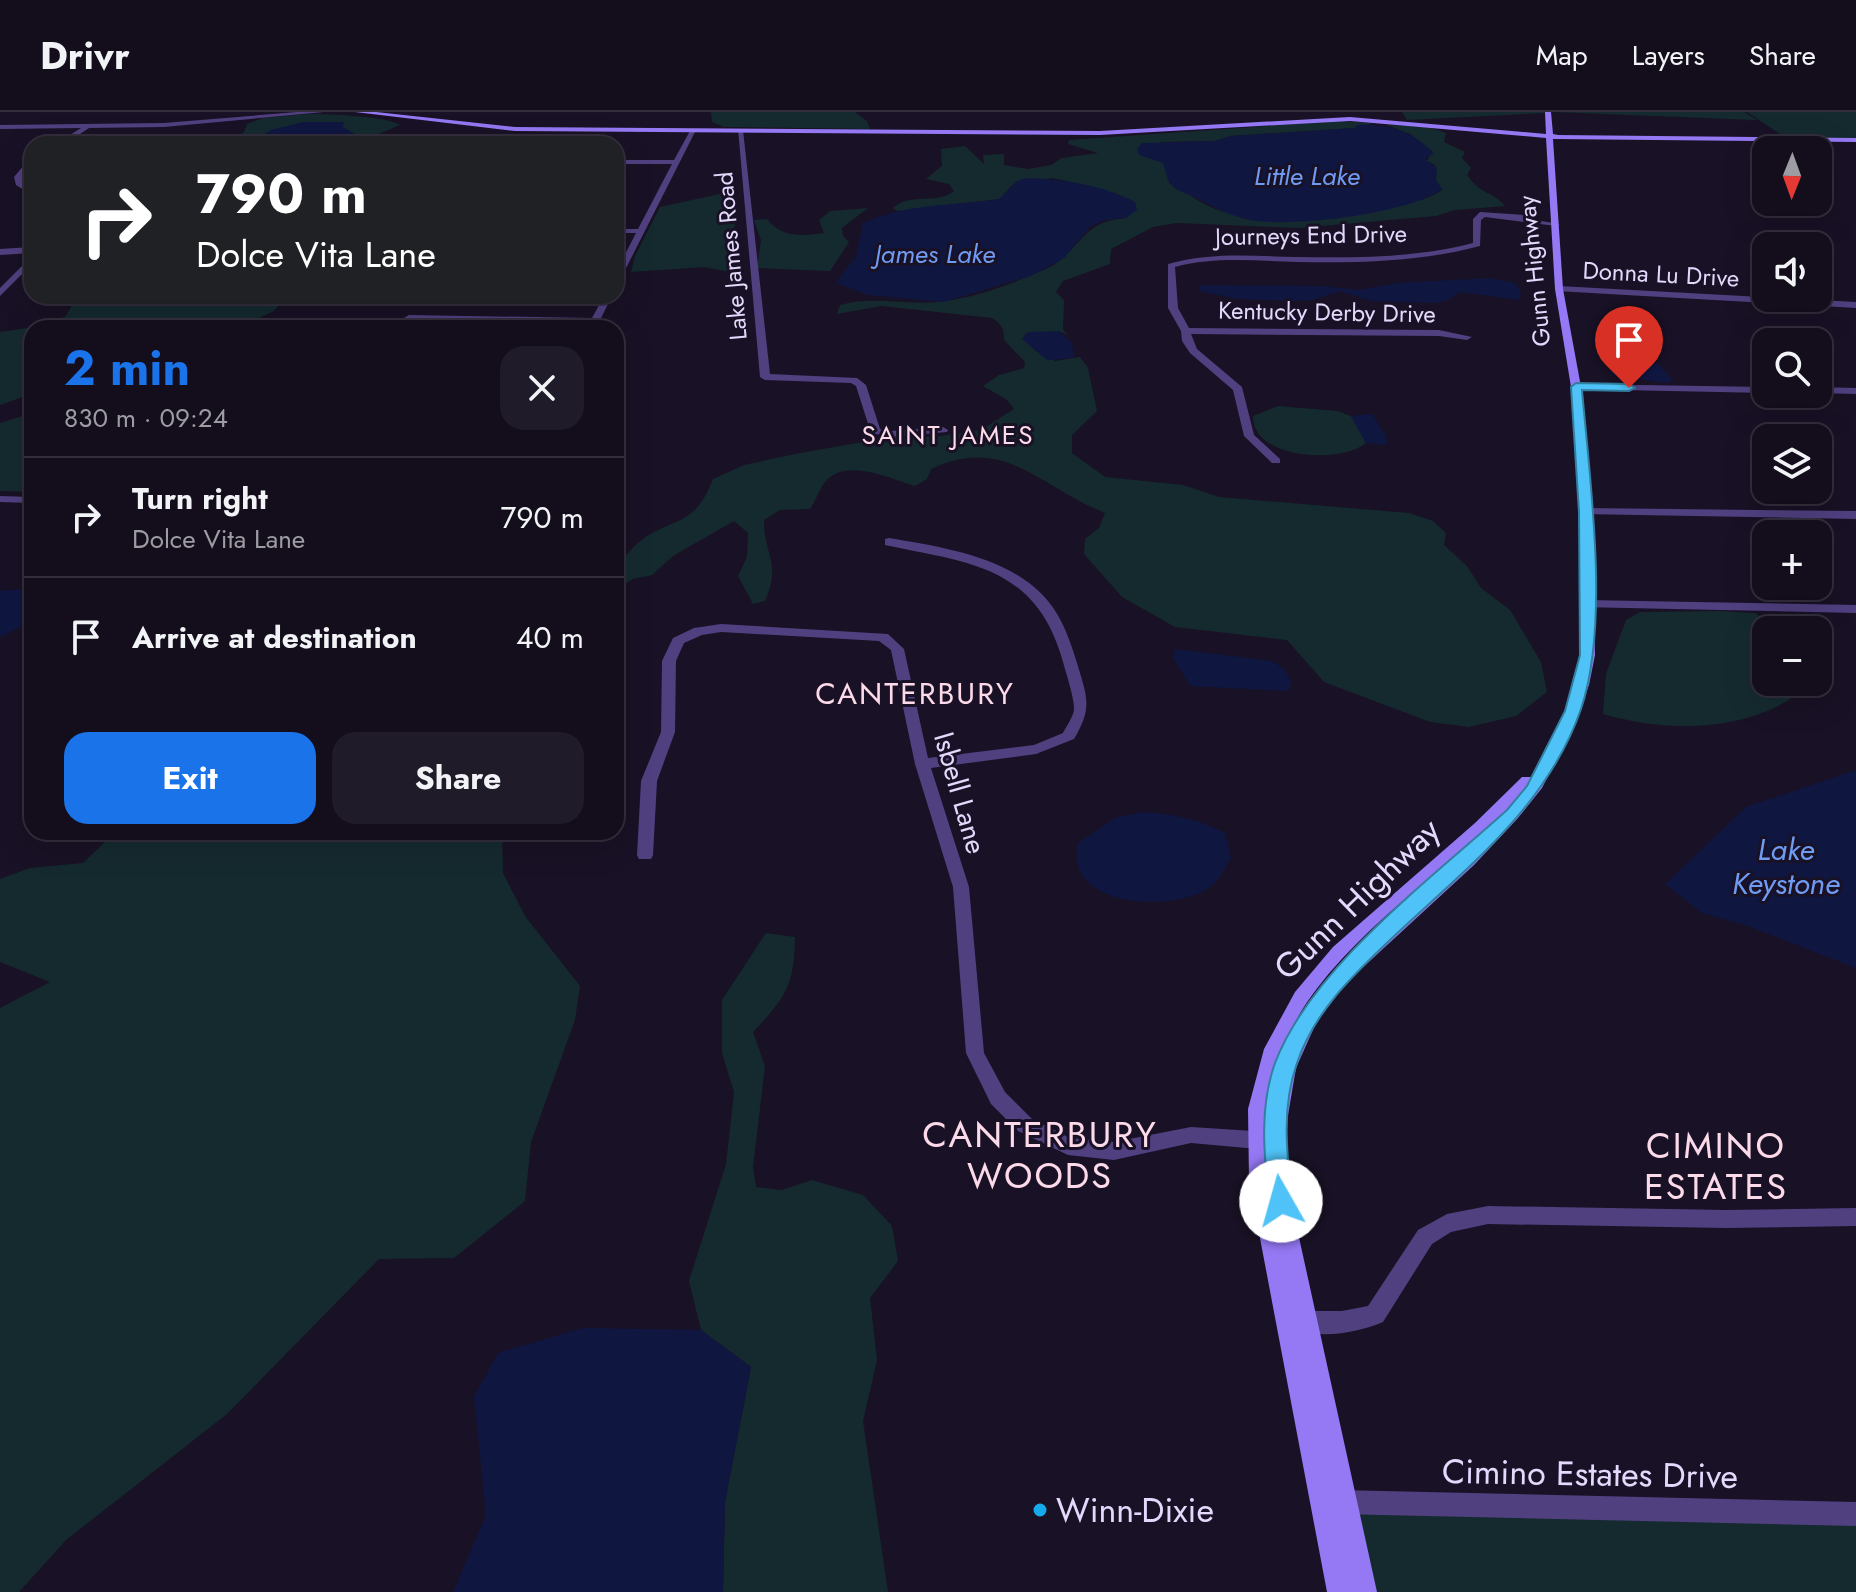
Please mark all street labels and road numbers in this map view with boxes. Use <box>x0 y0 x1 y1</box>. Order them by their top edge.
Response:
street label: Lake James Road <box>706 170 756 342</box>
street label: Gunn Highway <box>1509 193 1559 348</box>
street label: Journeys End Drive <box>1212 216 1407 254</box>
street label: Donna Lu Drive <box>1582 252 1740 296</box>
street label: Kentucky Derby Drive <box>1218 293 1436 331</box>
street label: Isbell Lane <box>923 727 997 859</box>
street label: Gunn Highway <box>1263 807 1451 991</box>
street label: Cimino Estates Drive <box>1442 1447 1738 1501</box>

